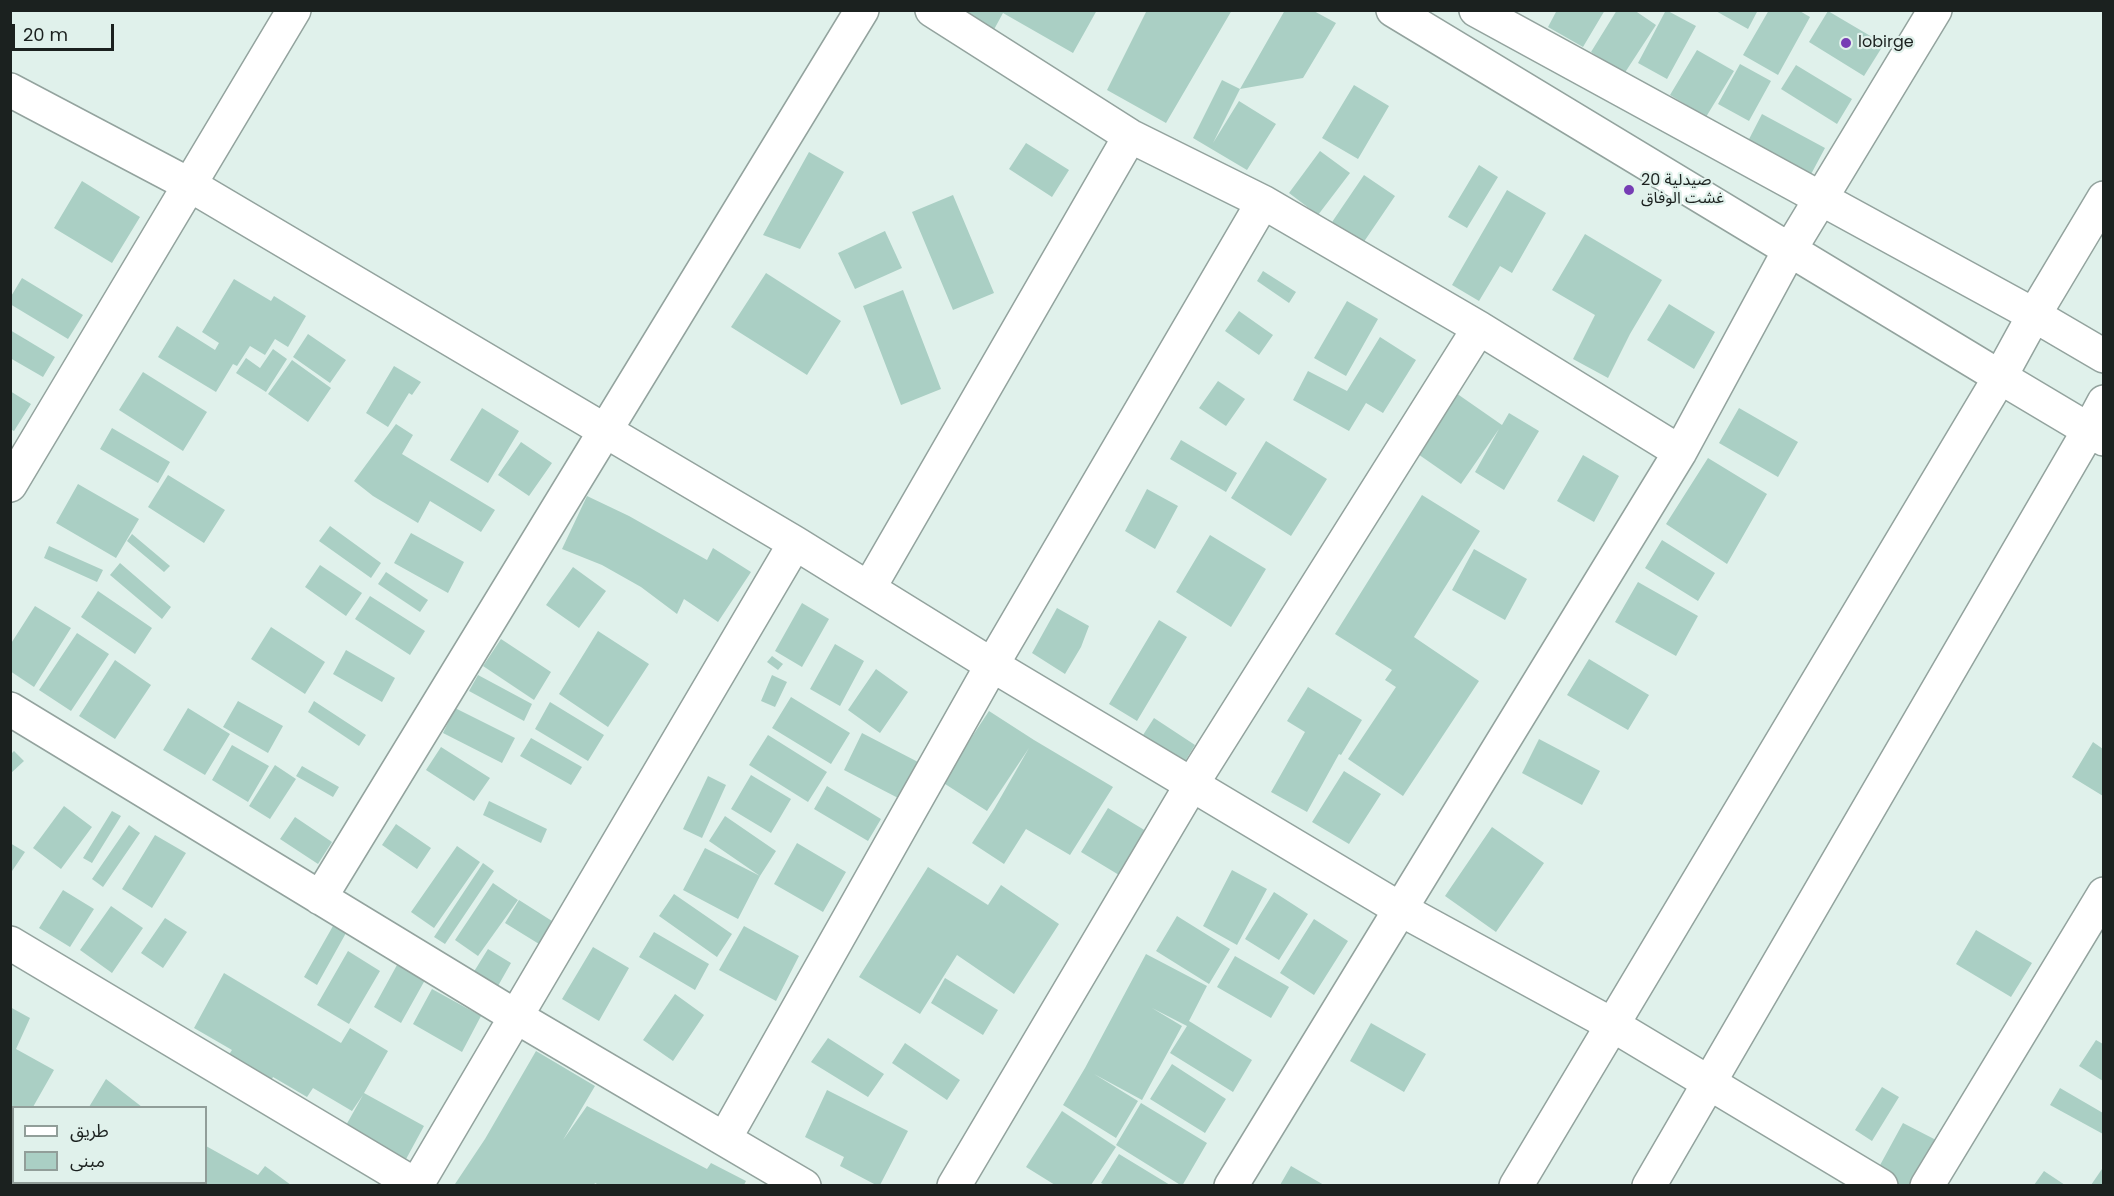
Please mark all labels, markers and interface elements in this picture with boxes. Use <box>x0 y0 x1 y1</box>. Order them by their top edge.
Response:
scale bar <box>15 12 117 50</box>
text: 20 m <box>23 22 68 47</box>
place label: lobirge <box>1858 33 1914 53</box>
marker: lobirge <box>1839 36 1853 50</box>
place label: صيدلية 20 غشت الوفاق <box>1641 171 1724 209</box>
marker: صيدلية 20 غشت الوفاق <box>1622 183 1636 197</box>
legend <box>12 1106 207 1184</box>
text: طريق <box>70 1118 109 1143</box>
text: مبنى <box>70 1148 105 1173</box>

